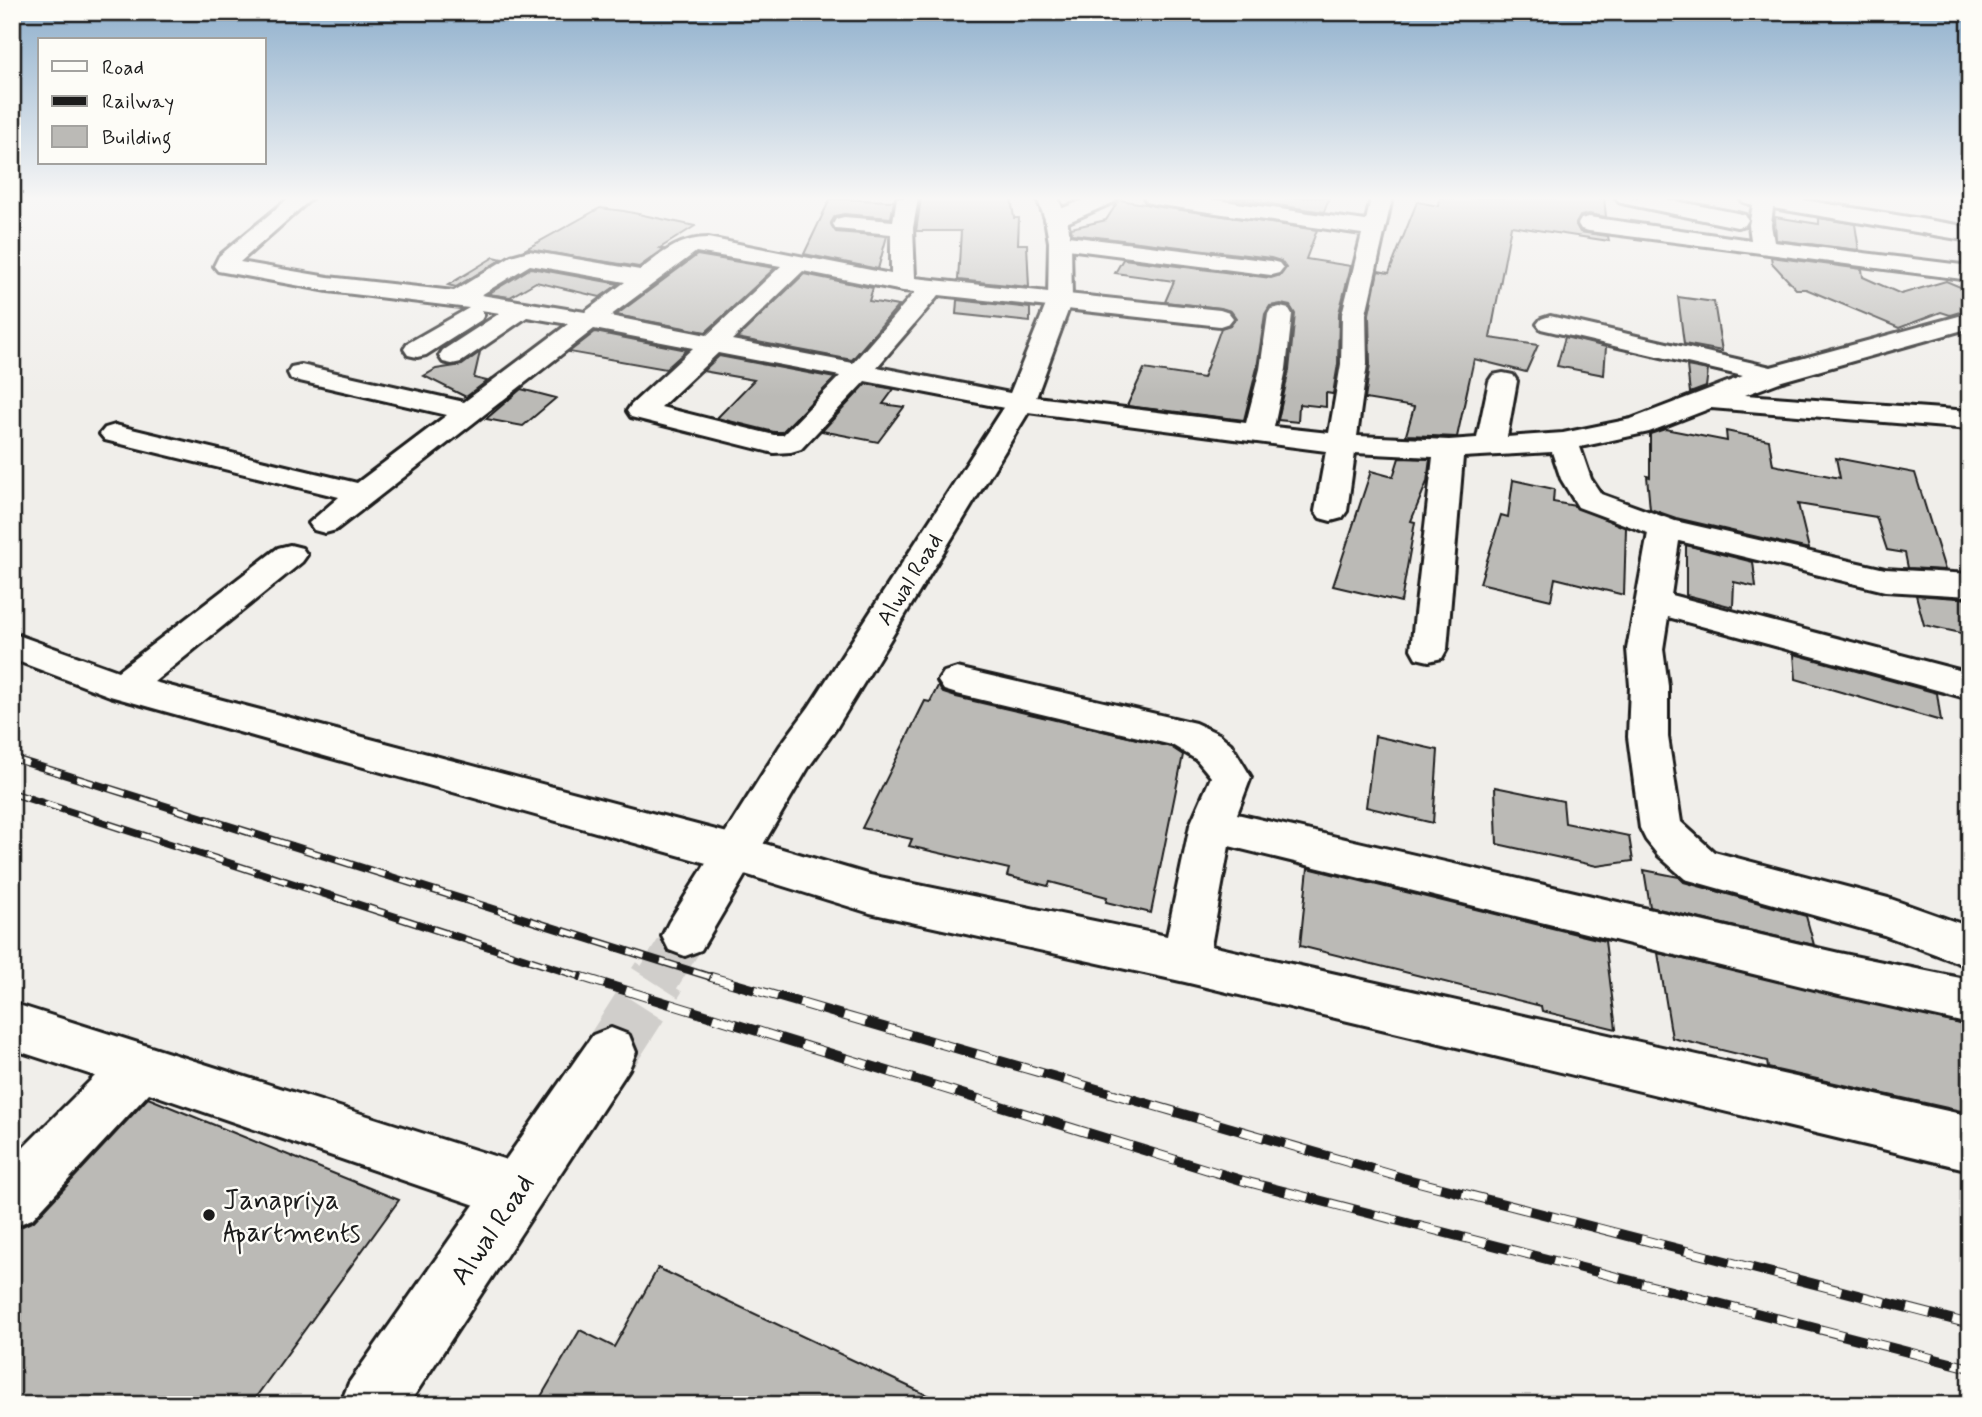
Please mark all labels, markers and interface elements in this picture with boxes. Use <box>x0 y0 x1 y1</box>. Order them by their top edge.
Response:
legend <box>38 38 266 164</box>
text: Road <box>102 54 144 82</box>
text: Railway <box>102 88 174 116</box>
text: Building <box>102 124 172 154</box>
street label: Alwal Road <box>871 528 951 632</box>
street label: Alwal Road <box>443 1168 544 1293</box>
place label: Janapriya Apartments <box>223 1183 361 1255</box>
marker: Janapriya Apartments <box>201 1207 217 1223</box>

